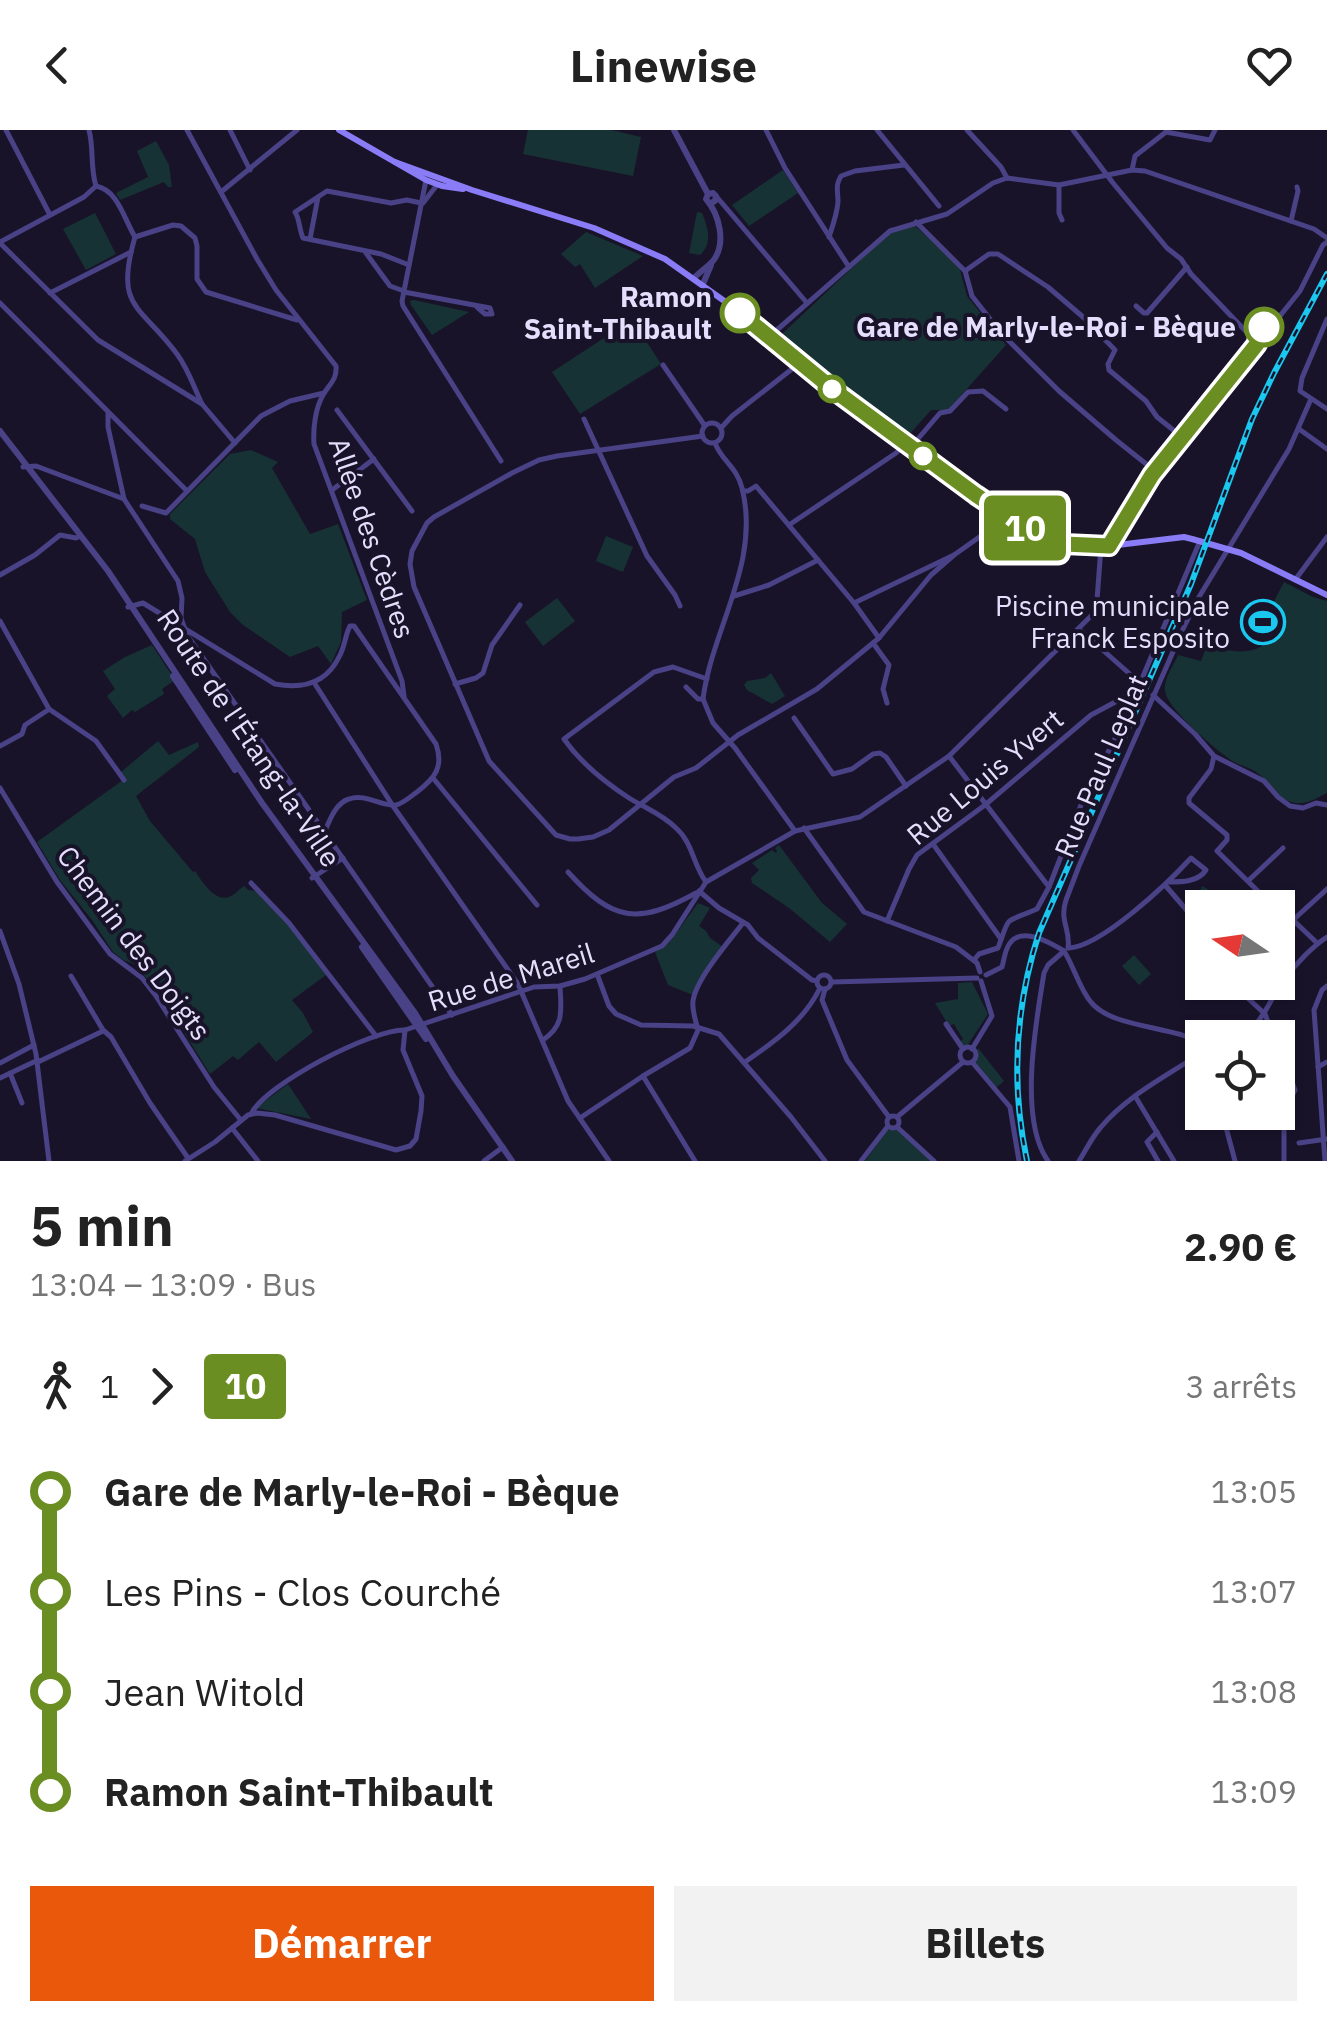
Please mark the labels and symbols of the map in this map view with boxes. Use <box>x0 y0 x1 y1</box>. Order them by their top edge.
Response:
place label: Ramon Saint-Thibault <box>524 278 712 347</box>
marker: Ramon Saint-Thibault <box>721 294 759 332</box>
place label: Gare de Marly-le-Roi - Bèque <box>856 308 1236 345</box>
marker: Gare de Marly-le-Roi - Bèque <box>1245 308 1283 346</box>
unlabelled marker <box>819 376 845 402</box>
street label: Allée des Cèdres <box>321 432 424 643</box>
unlabelled marker <box>910 443 936 469</box>
line badge: 10 <box>980 496 1070 560</box>
place label: Piscine municipale Franck Esposito <box>995 587 1230 656</box>
sports icon: Piscine municipale Franck Esposito <box>1240 599 1286 645</box>
street label: Route de l'Étang-la-Ville <box>149 601 350 874</box>
street label: Rue Paul Leplat <box>1045 669 1156 863</box>
street label: Rue Louis Yvert <box>899 700 1071 853</box>
street label: Chemin des Doigts <box>49 838 220 1047</box>
north arrow <box>1185 890 1295 1000</box>
street label: Rue de Mareil <box>423 934 598 1019</box>

